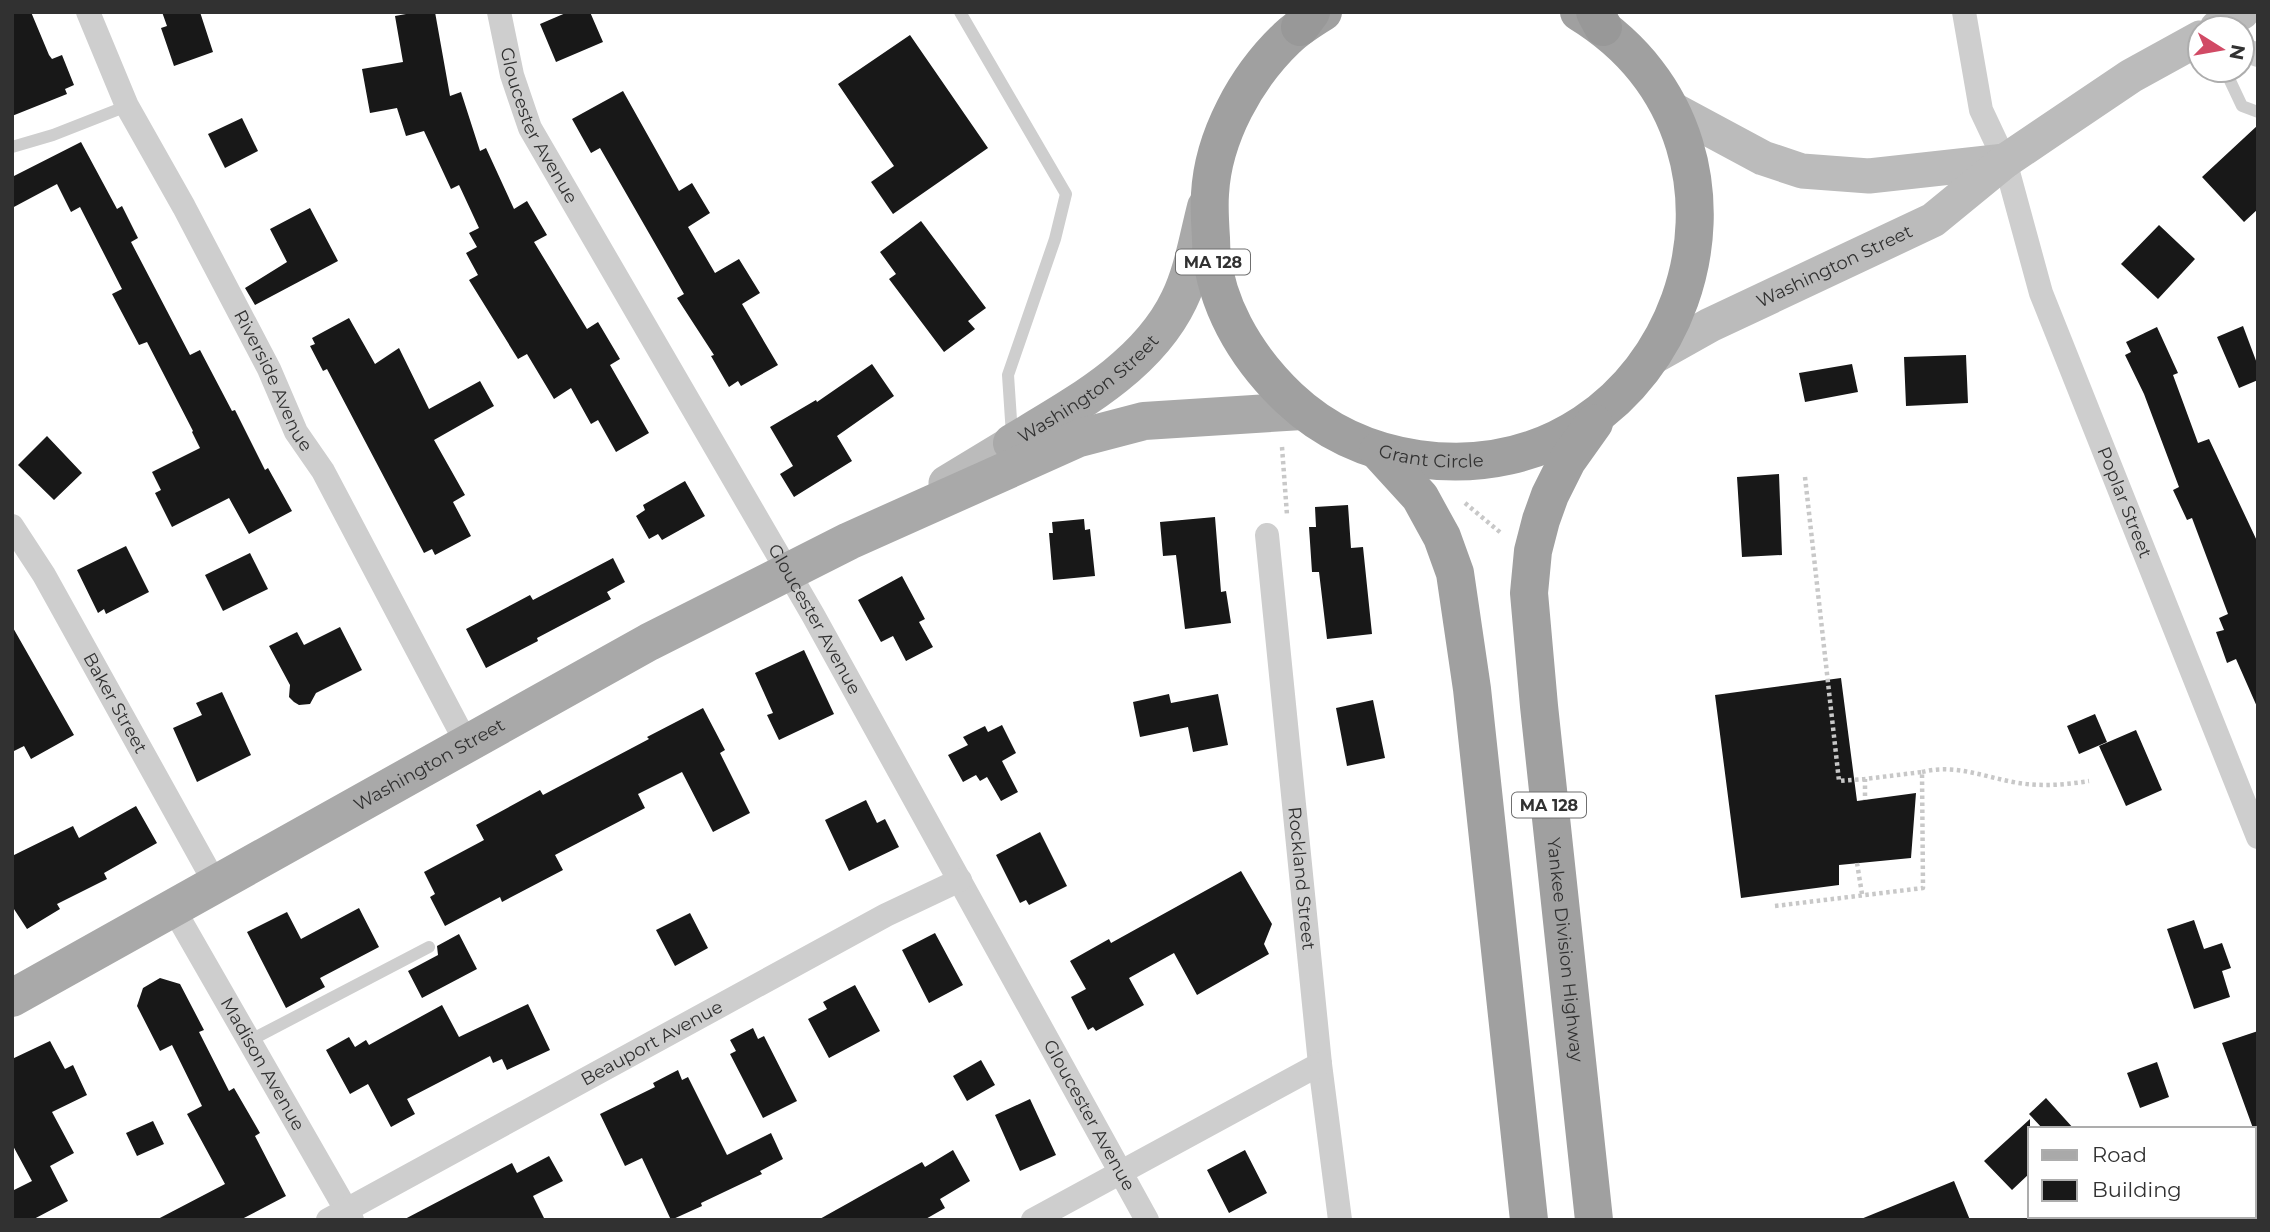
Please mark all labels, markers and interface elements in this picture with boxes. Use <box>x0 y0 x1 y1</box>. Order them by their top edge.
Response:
north arrow <box>2186 14 2256 84</box>
text: N <box>2224 42 2250 62</box>
street label: Gloucester Avenue <box>496 45 583 208</box>
street label: Washington Street <box>1753 220 1916 312</box>
road number: MA 128 <box>1176 250 1250 274</box>
street label: Riverside Avenue <box>229 306 317 456</box>
street label: Washington Street <box>1014 330 1163 448</box>
street label: Grant Circle <box>1376 440 1485 473</box>
street label: Poplar Street <box>2092 443 2157 561</box>
street label: Gloucester Avenue <box>763 540 866 699</box>
street label: Baker Street <box>78 649 152 757</box>
street label: Washington Street <box>350 714 509 816</box>
road number: MA 128 <box>1512 792 1586 818</box>
street label: Rockland Street <box>1283 805 1320 951</box>
street label: Yankee Division Highway <box>1542 837 1588 1063</box>
street label: Madison Avenue <box>216 994 309 1135</box>
street label: Beauport Avenue <box>577 995 726 1091</box>
street label: Gloucester Avenue <box>1039 1036 1140 1195</box>
legend <box>2028 1127 2256 1218</box>
text: Road <box>2092 1142 2147 1167</box>
text: Building <box>2092 1177 2182 1202</box>

